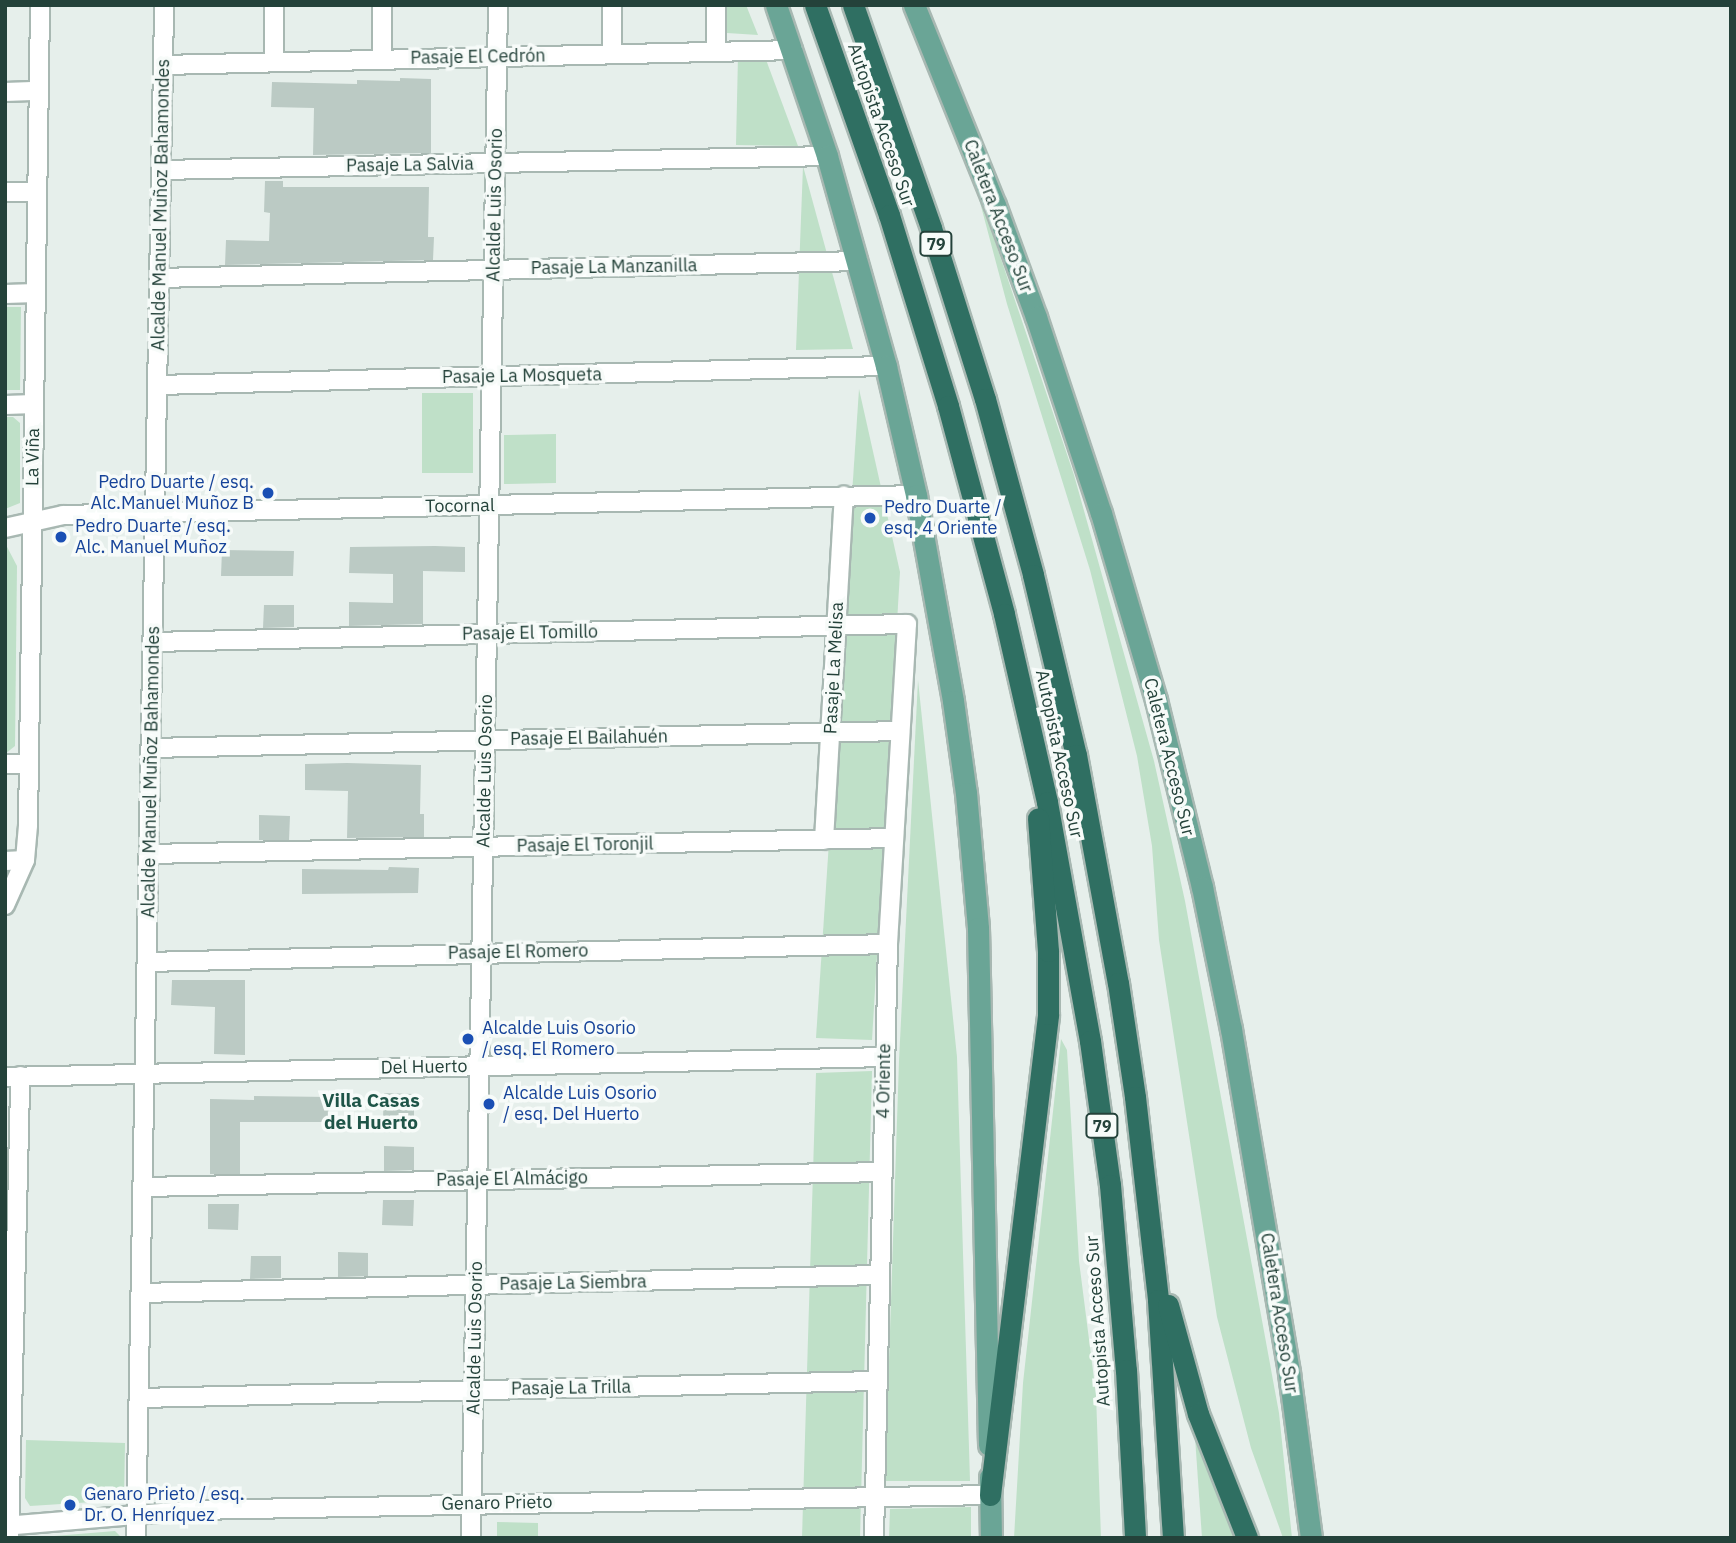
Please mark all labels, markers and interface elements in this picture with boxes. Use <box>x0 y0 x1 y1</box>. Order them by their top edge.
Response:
street label: Autopista Acceso Sur <box>843 40 919 210</box>
street label: Pasaje El Cedrón <box>410 45 546 69</box>
street label: Alcalde Manuel Muñoz Bahamondes <box>148 59 174 351</box>
street label: Alcalde Luis Osorio <box>483 128 507 282</box>
street label: Caletera Acceso Sur <box>959 137 1037 295</box>
street label: Pasaje La Salvia <box>346 153 474 177</box>
road number: 79 <box>918 232 954 256</box>
street label: Pasaje La Manzanilla <box>530 255 698 279</box>
street label: Pasaje La Mosqueta <box>442 364 602 388</box>
street label: La Viña <box>22 428 44 486</box>
place label: Pedro Duarte / esq. Alc.Manuel Muñoz B <box>91 472 254 514</box>
marker: Pedro Duarte / esq. Alc.Manuel Muñoz B <box>260 485 276 501</box>
street label: Tocornal <box>425 495 495 517</box>
place label: Pedro Duarte / esq. 4 Oriente <box>884 497 1002 540</box>
marker: Pedro Duarte / esq. 4 Oriente <box>862 510 878 526</box>
place label: Pedro Duarte / esq. Alc. Manuel Muñoz <box>75 516 231 558</box>
marker: Pedro Duarte / esq. Alc. Manuel Muñoz <box>53 529 69 545</box>
street label: Pasaje La Melisa <box>820 601 848 735</box>
street label: Pasaje El Tomillo <box>462 621 598 645</box>
street label: Alcalde Manuel Muñoz Bahamondes <box>138 626 164 918</box>
street label: Autopista Acceso Sur <box>1031 668 1087 840</box>
street label: Caletera Acceso Sur <box>1139 676 1199 838</box>
street label: Alcalde Luis Osorio <box>473 694 497 848</box>
street label: Pasaje El Bailahuén <box>510 726 668 750</box>
street label: Pasaje El Toronjil <box>516 833 654 857</box>
street label: Pasaje El Romero <box>448 940 588 964</box>
place label: Alcalde Luis Osorio / esq. El Romero <box>482 1018 636 1060</box>
marker: Alcalde Luis Osorio / esq. El Romero <box>460 1031 476 1047</box>
street label: 4 Oriente <box>873 1043 895 1119</box>
street label: Del Huerto <box>380 1055 468 1079</box>
place label: Alcalde Luis Osorio / esq. Del Huerto <box>503 1083 657 1126</box>
district label: Villa Casas del Huerto <box>322 1090 420 1134</box>
marker: Alcalde Luis Osorio / esq. Del Huerto <box>481 1096 497 1112</box>
road number: 79 <box>1084 1114 1120 1138</box>
street label: Pasaje El Almácigo <box>436 1167 588 1191</box>
street label: Caletera Acceso Sur <box>1256 1231 1302 1395</box>
street label: Autopista Acceso Sur <box>1081 1235 1115 1407</box>
street label: Alcalde Luis Osorio <box>463 1261 487 1415</box>
street label: Pasaje La Siembra <box>499 1271 647 1295</box>
street label: Pasaje La Trilla <box>511 1376 631 1400</box>
place label: Genaro Prieto / esq. Dr. O. Henríquez <box>84 1484 244 1526</box>
street label: Genaro Prieto <box>441 1491 553 1515</box>
marker: Genaro Prieto / esq. Dr. O. Henríquez <box>62 1497 78 1513</box>

